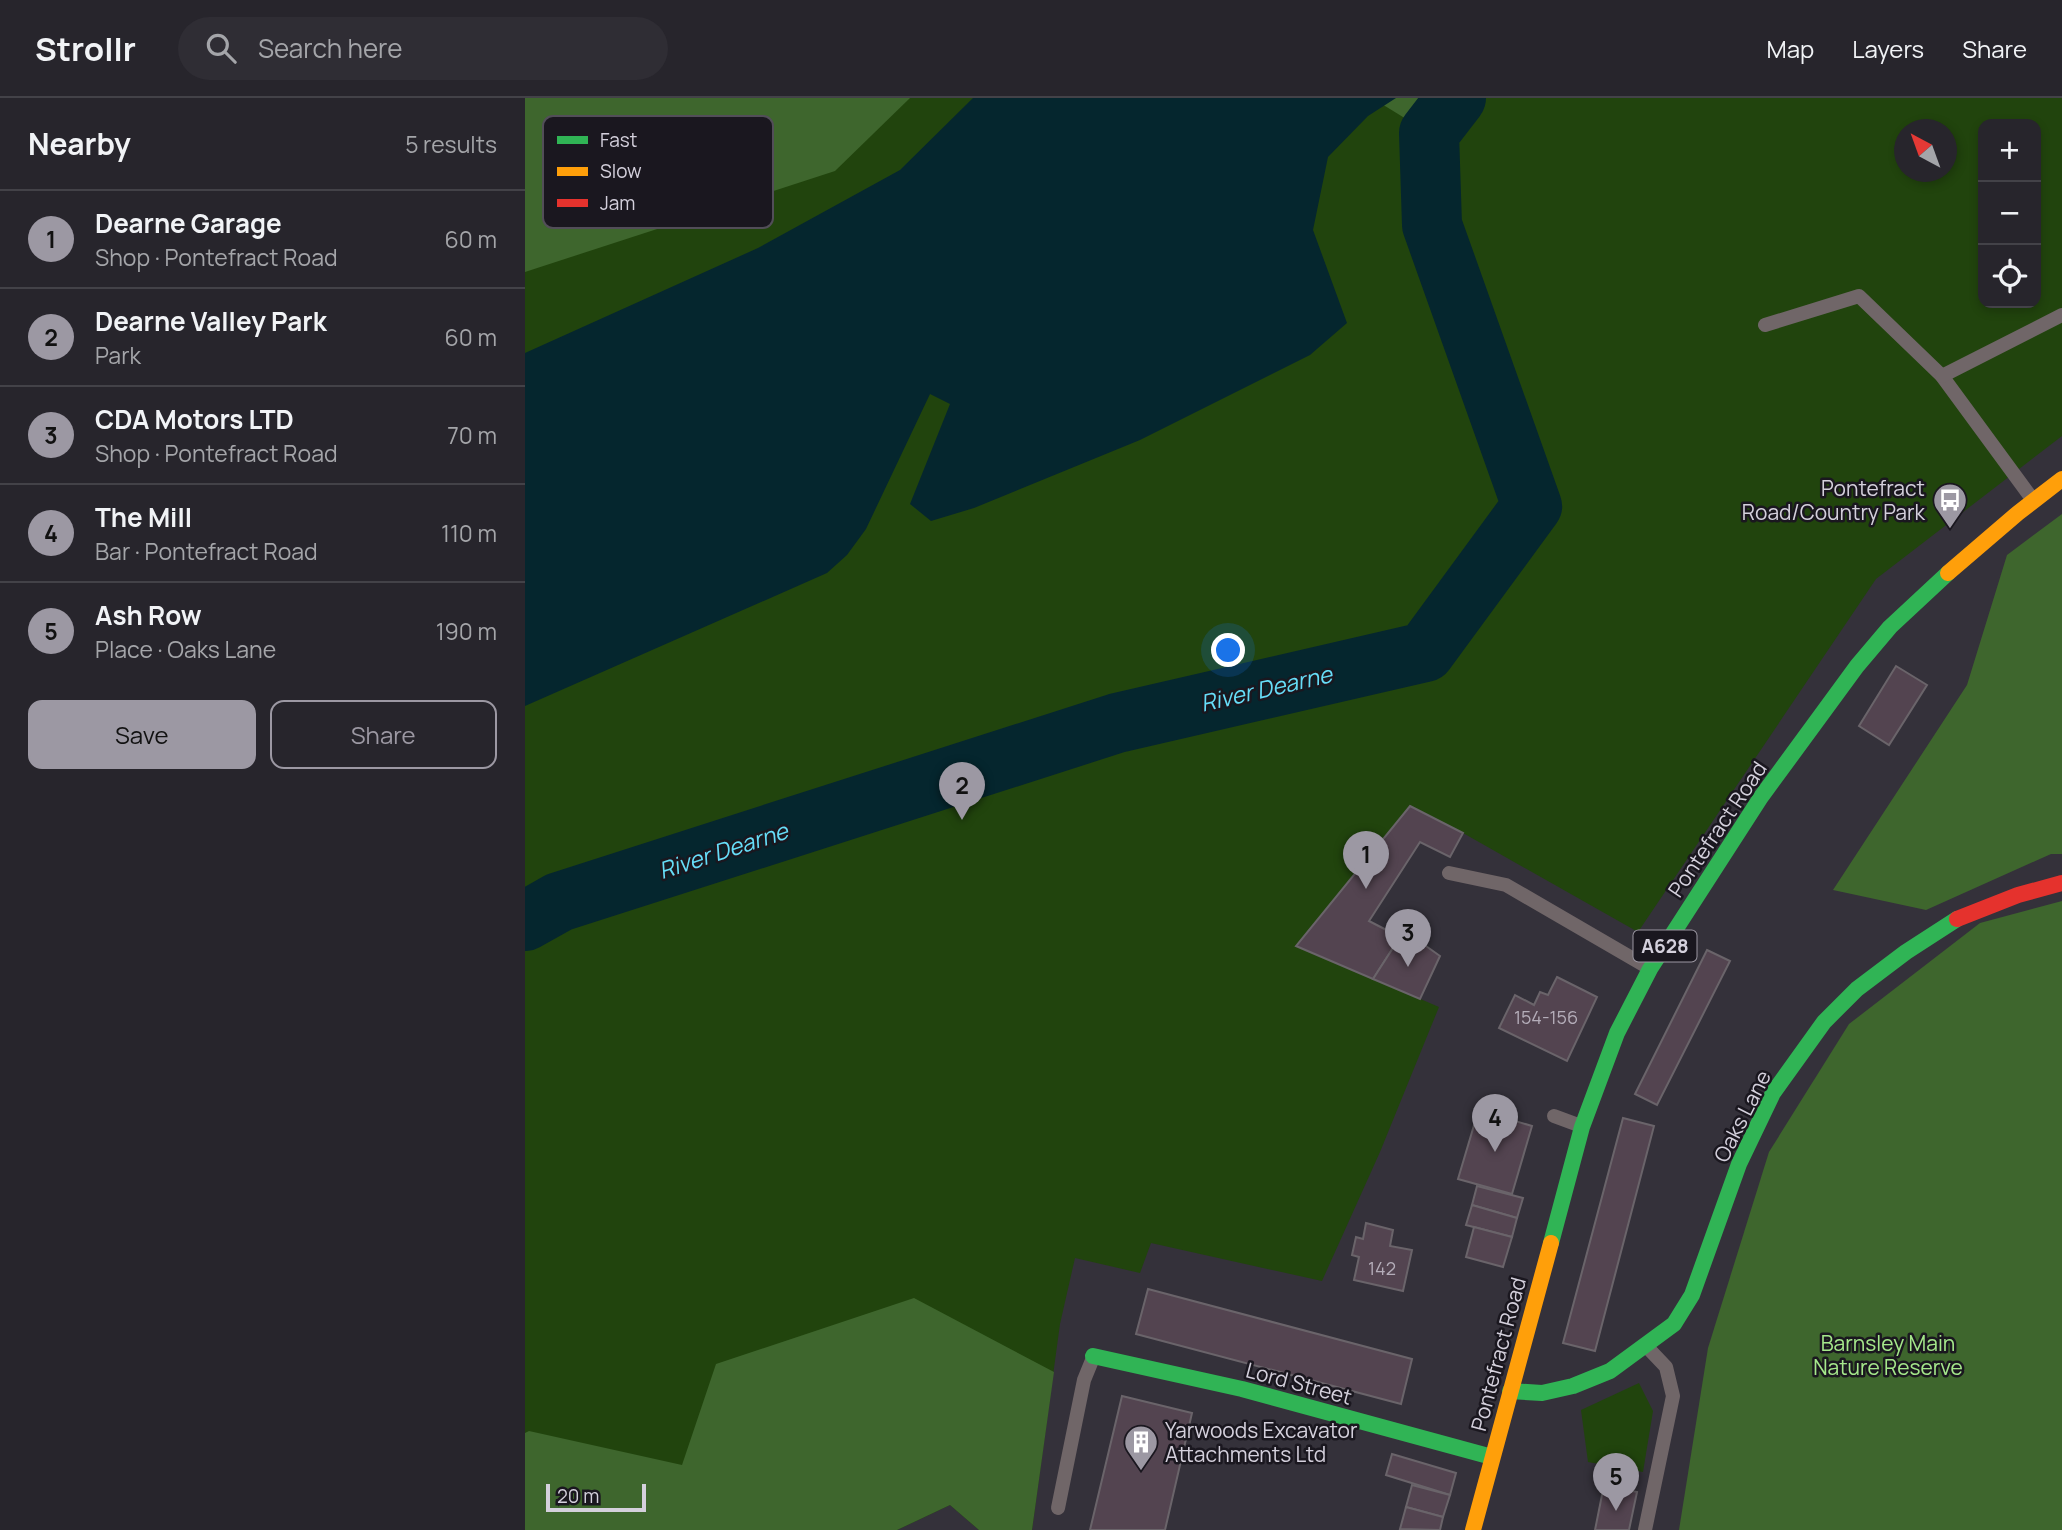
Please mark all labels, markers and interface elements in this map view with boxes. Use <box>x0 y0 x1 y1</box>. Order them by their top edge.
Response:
search box <box>178 17 668 80</box>
text: Strollr <box>35 26 136 71</box>
icon: search <box>202 29 240 67</box>
text: Search here <box>258 30 402 66</box>
text: Map <box>1767 32 1814 65</box>
text: Layers <box>1852 32 1924 65</box>
text: Share <box>1962 32 2027 65</box>
legend <box>543 116 773 228</box>
north arrow <box>1894 119 1957 182</box>
map controls <box>1978 119 2041 308</box>
button: + <box>1978 119 2041 182</box>
text: Nearby <box>28 123 131 164</box>
text: Fast <box>600 127 637 153</box>
text: 5 results <box>405 128 497 160</box>
text: Slow <box>600 158 642 184</box>
button: − <box>1978 182 2041 245</box>
text: Jam <box>600 190 635 216</box>
text: Dearne Garage <box>95 205 282 241</box>
text: 1 <box>46 223 56 255</box>
text: 60 m <box>445 223 497 255</box>
text: Shop · Pontefract Road <box>95 241 338 273</box>
button: locate <box>1978 245 2041 308</box>
text: Dearne Valley Park <box>95 303 327 339</box>
text: 2 <box>44 321 58 353</box>
text: 60 m <box>445 321 497 353</box>
text: Park <box>95 339 141 371</box>
text: CDA Motors LTD <box>95 401 294 437</box>
text: 3 <box>44 419 58 451</box>
text: 70 m <box>447 419 497 451</box>
text: Shop · Pontefract Road <box>95 437 338 469</box>
place label: Pontefract Road/Country Park <box>1742 474 1926 526</box>
bus stop icon: Pontefract Road/Country Park <box>1931 481 1969 530</box>
text: The Mill <box>95 499 192 535</box>
text: 4 <box>44 517 58 549</box>
text: 110 m <box>441 517 497 549</box>
text: Bar · Pontefract Road <box>95 535 318 567</box>
text: Ash Row <box>95 597 202 633</box>
text: 5 <box>44 615 58 647</box>
text: 190 m <box>436 615 497 647</box>
text: Place · Oaks Lane <box>95 633 276 665</box>
your location <box>1211 633 1245 667</box>
water label: River Dearne <box>1197 657 1336 719</box>
button: Save <box>28 700 256 769</box>
button: Share <box>270 700 497 769</box>
street label: Pontefract Road <box>1661 756 1773 902</box>
pin: 2 <box>939 762 985 820</box>
water label: River Dearne <box>654 814 793 886</box>
pin: 1 <box>1343 831 1389 889</box>
pin: 3 <box>1385 909 1431 967</box>
road number: A628 <box>1633 930 1697 961</box>
house number: 154-156 <box>1514 1005 1578 1029</box>
street label: Oaks Lane <box>1707 1065 1777 1167</box>
pin: 4 <box>1472 1094 1518 1152</box>
house number: 142 <box>1368 1256 1396 1280</box>
street label: Pontefract Road <box>1464 1274 1532 1434</box>
park label: Barnsley Main Nature Reserve <box>1813 1329 1963 1381</box>
street label: Lord Street <box>1243 1355 1355 1411</box>
place label: Yarwoods Excavator Attachments Ltd <box>1165 1416 1358 1468</box>
building icon: Yarwoods Excavator Attachments Ltd <box>1122 1423 1160 1472</box>
pin: 5 <box>1593 1453 1639 1511</box>
scale bar <box>546 1481 646 1513</box>
text: 20 m <box>557 1483 599 1509</box>

